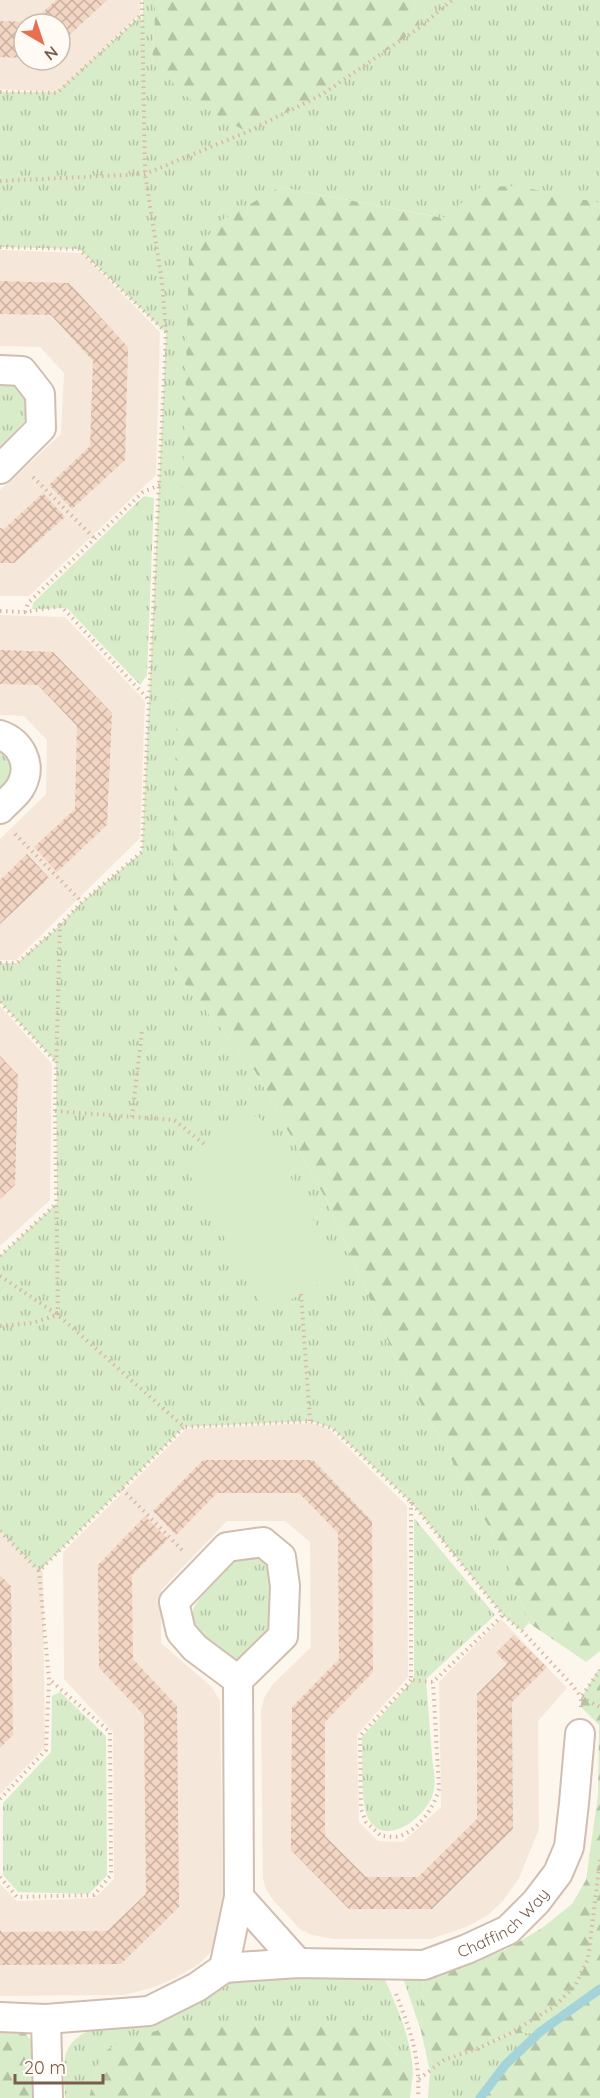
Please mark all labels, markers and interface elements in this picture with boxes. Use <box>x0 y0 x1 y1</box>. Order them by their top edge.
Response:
north arrow <box>12 12 72 72</box>
text: N <box>41 42 62 65</box>
street label: Chaffinch Way <box>454 1884 553 1962</box>
scale bar <box>15 2047 104 2085</box>
text: 20 m <box>24 2056 66 2079</box>

